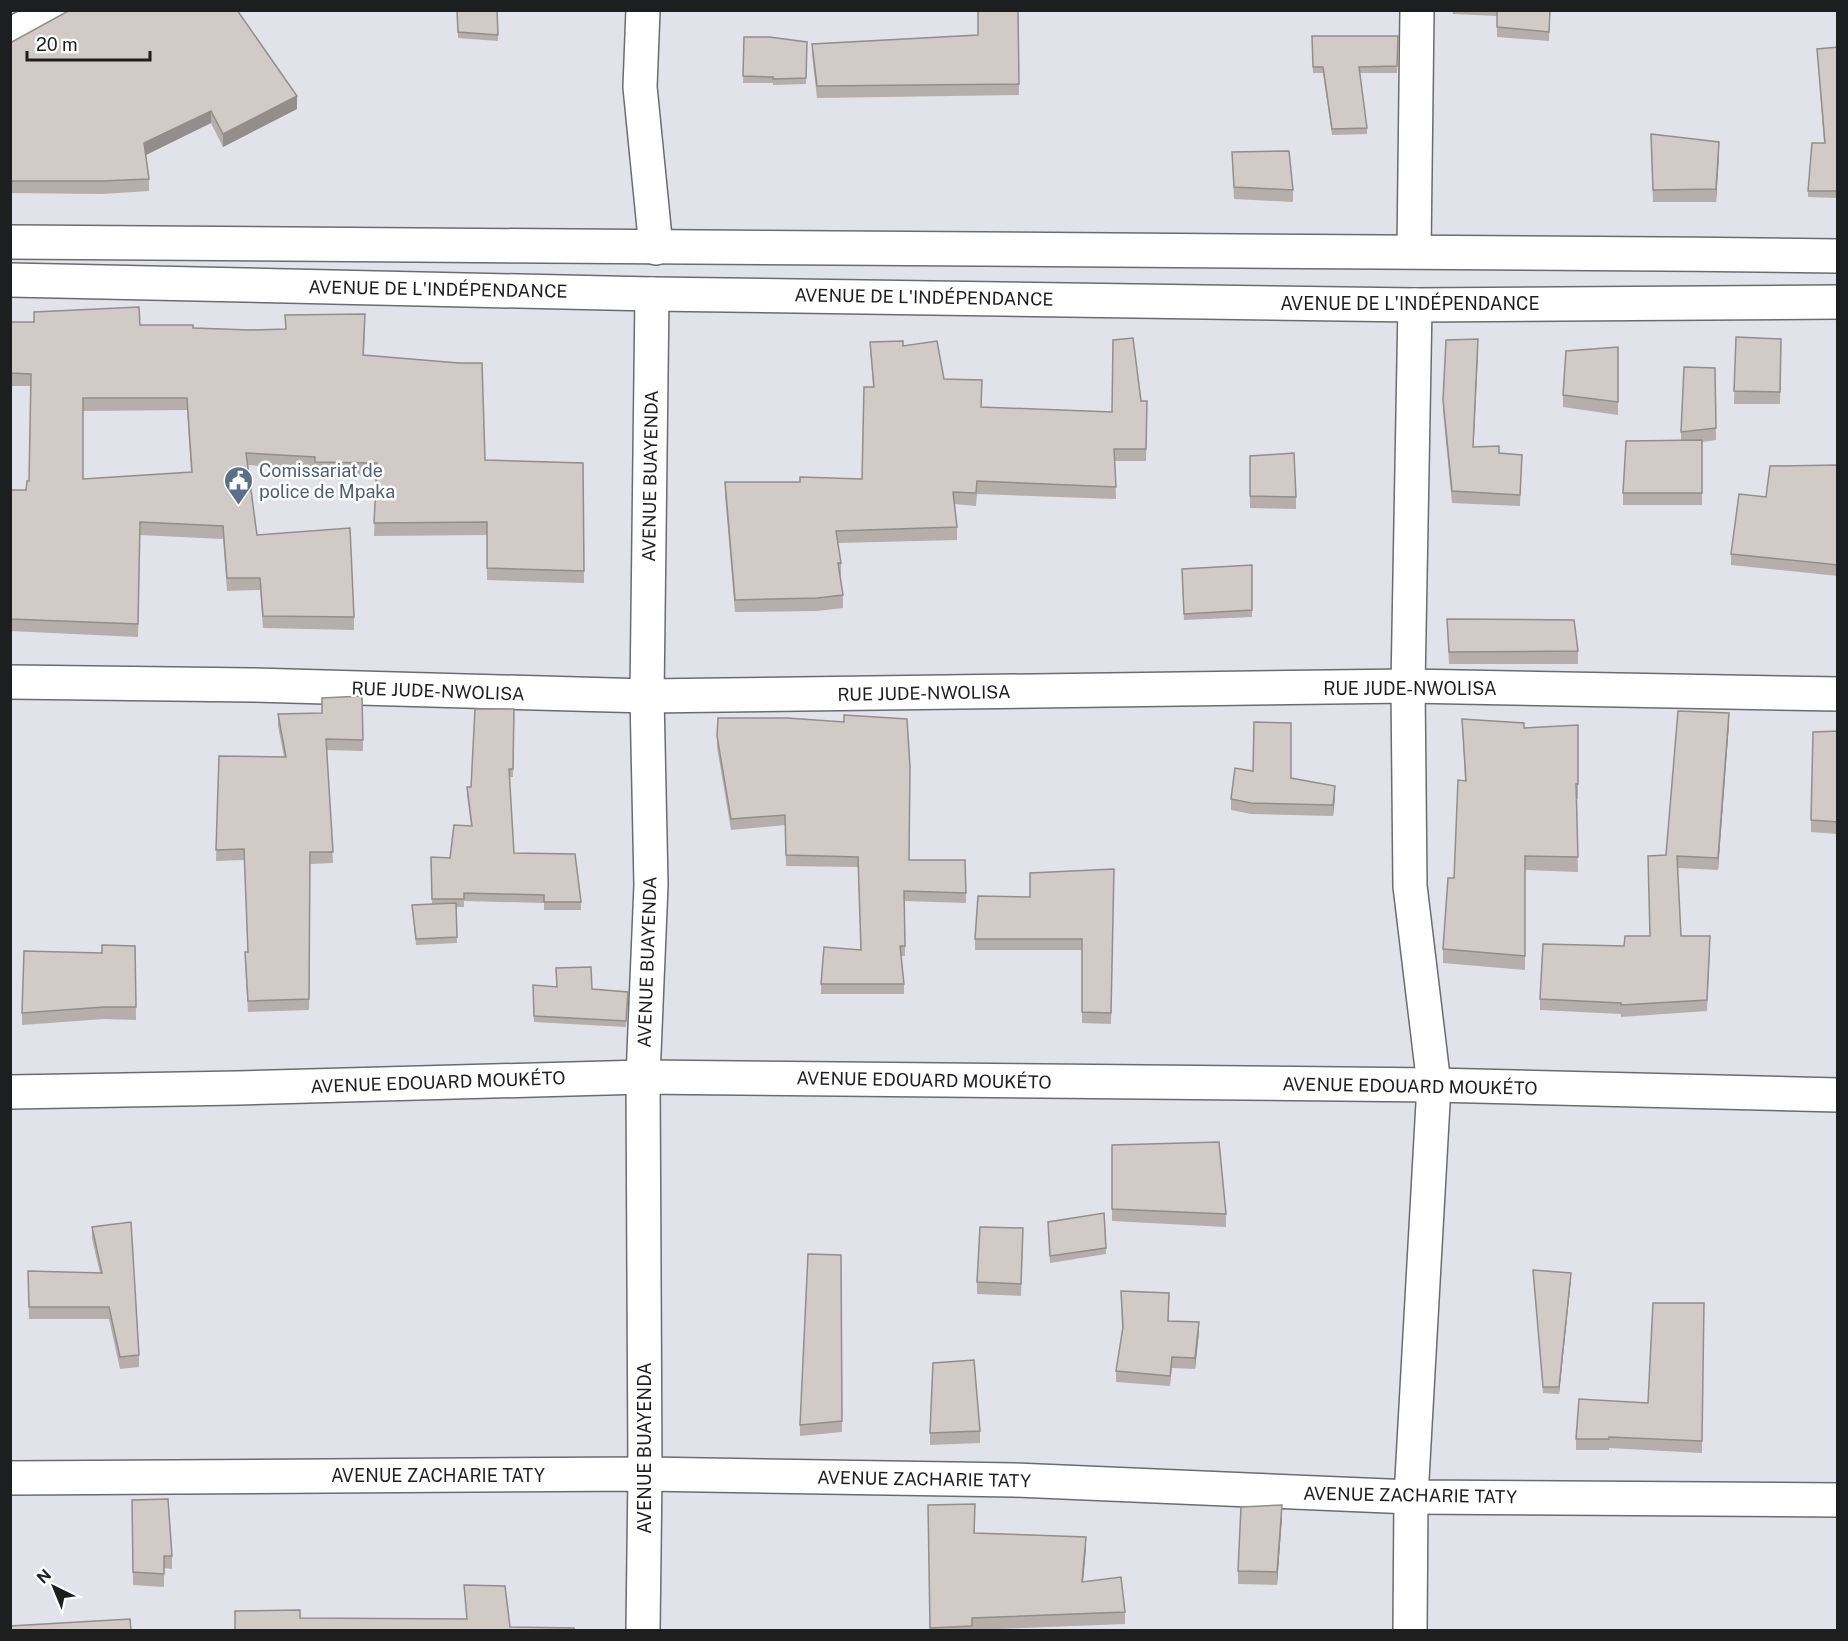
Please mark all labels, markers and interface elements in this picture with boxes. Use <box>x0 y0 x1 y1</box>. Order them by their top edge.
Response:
scale bar <box>27 24 150 62</box>
text: 20 m <box>36 34 78 55</box>
street label: AVENUE DE L'INDÉPENDANCE <box>308 275 568 302</box>
street label: AVENUE DE L'INDÉPENDANCE <box>794 283 1054 310</box>
street label: AVENUE DE L'INDÉPENDANCE <box>1280 292 1540 314</box>
street label: AVENUE BUAYENDA <box>638 390 662 562</box>
place label: Comissariat de police de Mpaka <box>259 460 395 502</box>
public building icon: Comissariat de police de Mpaka <box>222 464 254 506</box>
street label: RUE JUDE-NWOLISA <box>351 677 525 705</box>
street label: RUE JUDE-NWOLISA <box>1323 678 1497 699</box>
street label: RUE JUDE-NWOLISA <box>837 681 1011 705</box>
street label: AVENUE BUAYENDA <box>634 876 660 1048</box>
street label: AVENUE EDOUARD MOUKÉTO <box>310 1066 566 1097</box>
street label: AVENUE EDOUARD MOUKÉTO <box>796 1066 1052 1093</box>
street label: AVENUE EDOUARD MOUKÉTO <box>1282 1072 1538 1099</box>
street label: AVENUE BUAYENDA <box>634 1362 655 1534</box>
street label: AVENUE ZACHARIE TATY <box>331 1465 545 1486</box>
street label: AVENUE ZACHARIE TATY <box>817 1467 1031 1491</box>
street label: AVENUE ZACHARIE TATY <box>1303 1483 1517 1507</box>
north arrow <box>24 1557 84 1617</box>
text: N <box>33 1565 55 1588</box>

